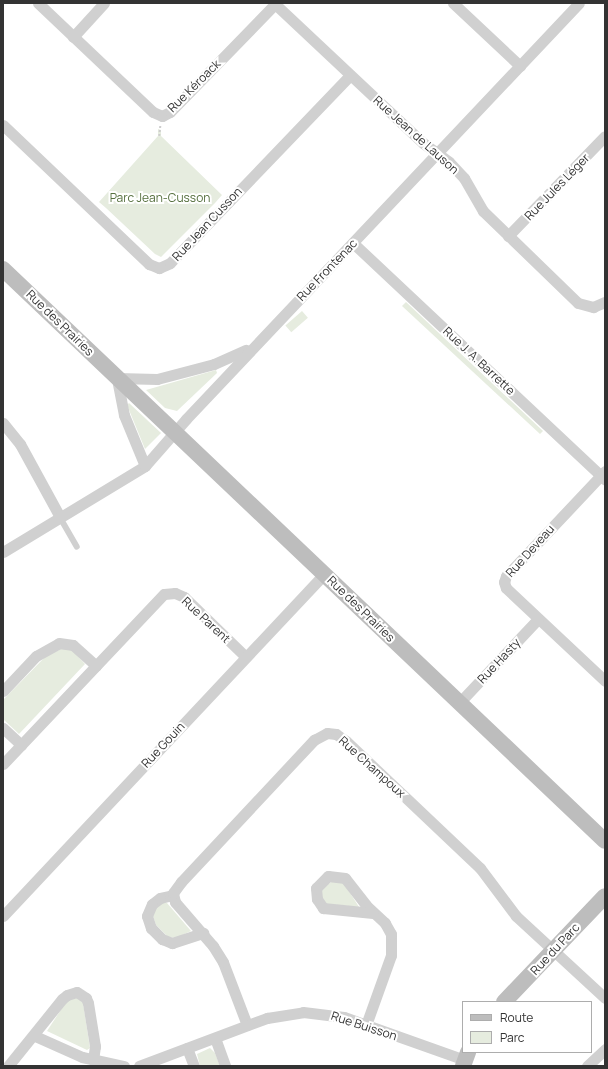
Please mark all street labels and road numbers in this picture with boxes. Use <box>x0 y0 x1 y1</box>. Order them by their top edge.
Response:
street label: Rue Kéroack <box>165 57 223 115</box>
street label: Rue Jean de Lauson <box>370 93 462 177</box>
street label: Rue Jules Léger <box>522 151 592 223</box>
street label: Rue Jean Cusson <box>169 184 245 264</box>
street label: Rue Frontenac <box>294 236 360 304</box>
street label: Rue des Prairies <box>23 287 97 359</box>
street label: Rue J. A. Barrette <box>440 324 518 398</box>
street label: Rue Deveau <box>503 522 557 580</box>
street label: Rue des Prairies <box>324 573 398 645</box>
street label: Rue Parent <box>179 594 233 646</box>
street label: Rue Hasty <box>475 636 523 686</box>
street label: Rue Gouin <box>138 719 188 771</box>
street label: Rue Champoux <box>336 733 408 801</box>
street label: Rue du Parc <box>527 920 583 978</box>
street label: Rue Buisson <box>329 1009 399 1043</box>

